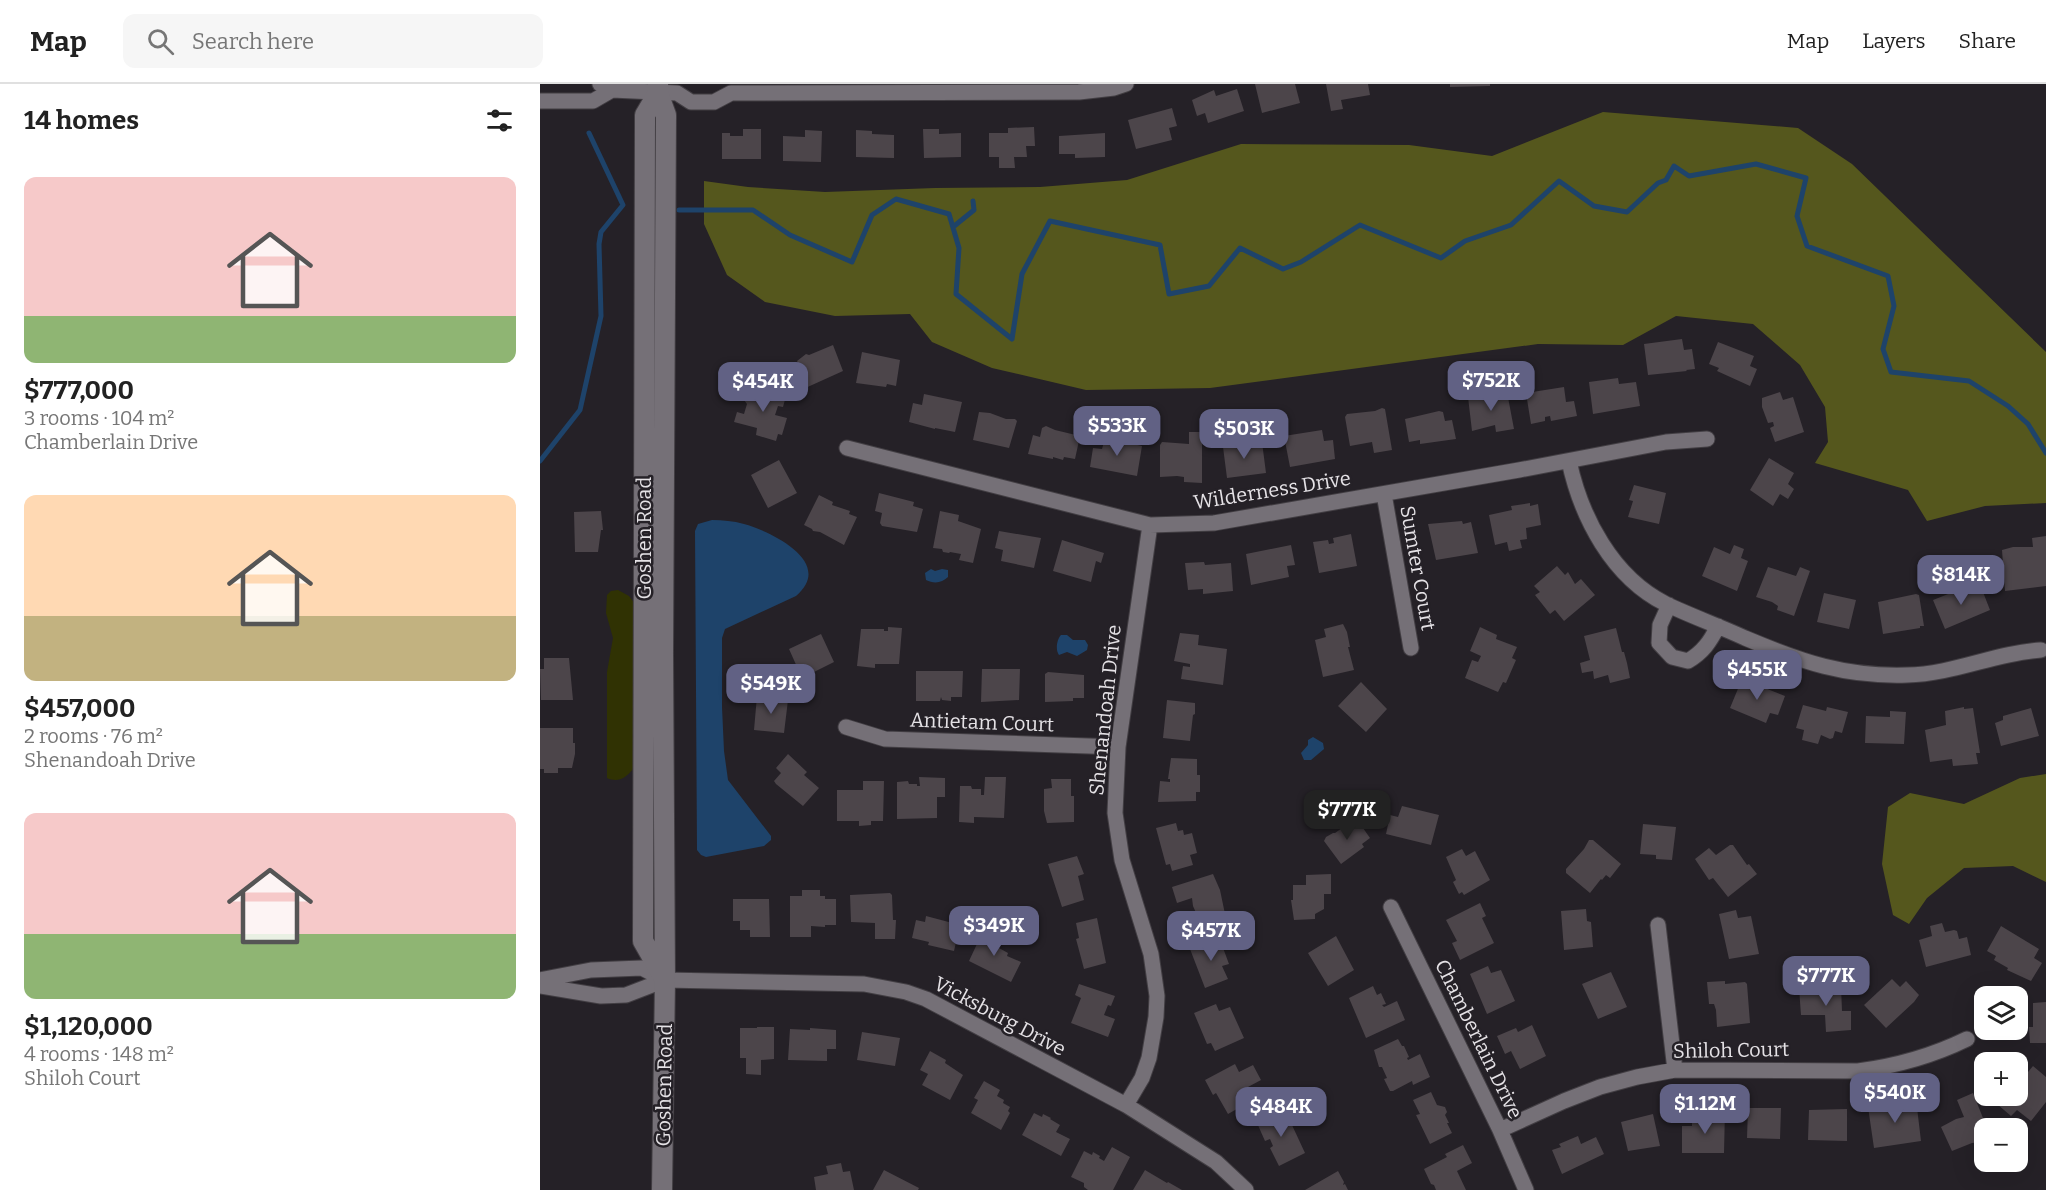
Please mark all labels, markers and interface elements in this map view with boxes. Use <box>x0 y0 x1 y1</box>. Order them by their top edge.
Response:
search box <box>123 14 543 68</box>
text: Map <box>30 25 87 58</box>
icon: search <box>144 25 177 58</box>
text: Search here <box>192 28 314 55</box>
text: Map <box>1787 28 1829 54</box>
text: Layers <box>1862 28 1926 54</box>
text: Share <box>1959 28 2016 54</box>
icon: filters <box>483 104 516 137</box>
text: 14 homes <box>24 105 139 136</box>
icon: home <box>216 216 324 324</box>
pin: $752K <box>1449 361 1533 412</box>
pin: $454K <box>721 362 805 413</box>
text: $752K <box>1462 368 1520 392</box>
text: $454K <box>732 369 794 393</box>
text: $777,000 <box>24 375 134 406</box>
text: 3 rooms · 104 m² <box>24 406 174 430</box>
pin: $533K <box>1075 406 1159 457</box>
pin: $503K <box>1202 409 1286 460</box>
text: $533K <box>1087 413 1147 437</box>
text: $503K <box>1213 416 1275 440</box>
text: Chamberlain Drive <box>24 430 198 454</box>
street label: Wilderness Drive <box>1192 466 1352 514</box>
street label: Goshen Road <box>632 476 656 599</box>
street label: Sumter Court <box>1395 504 1441 632</box>
icon: home <box>216 534 324 642</box>
pin: $814K <box>1919 555 2003 606</box>
text: $814K <box>1931 562 1991 586</box>
street label: Shenandoah Drive <box>1084 623 1126 797</box>
pin: $455K <box>1715 650 1799 701</box>
text: $455K <box>1727 657 1787 681</box>
pin: $549K <box>729 664 813 715</box>
text: $549K <box>740 671 802 695</box>
text: $457,000 <box>24 693 136 724</box>
street label: Antietam Court <box>910 707 1054 737</box>
text: 2 rooms · 76 m² <box>24 724 163 748</box>
text: Shenandoah Drive <box>24 748 196 772</box>
pin: $777K <box>1305 790 1389 841</box>
text: $777K <box>1318 797 1376 821</box>
icon: home <box>216 852 324 960</box>
pin: $349K <box>952 906 1036 957</box>
pin: $457K <box>1169 911 1253 962</box>
text: $349K <box>963 913 1025 937</box>
text: $457K <box>1181 918 1241 942</box>
street label: Chamberlain Drive <box>1430 955 1528 1123</box>
pin: $777K <box>1784 956 1868 1007</box>
text: $777K <box>1797 963 1855 987</box>
street label: Vicksburg Drive <box>930 971 1070 1061</box>
map controls <box>1974 986 2028 1172</box>
button: layers <box>1974 986 2028 1040</box>
text: $1,120,000 <box>24 1011 153 1042</box>
street label: Goshen Road <box>651 1023 677 1147</box>
street label: Shiloh Court <box>1673 1037 1789 1063</box>
text: 4 rooms · 148 m² <box>24 1042 174 1066</box>
button: + <box>1974 1052 2028 1106</box>
text: Shiloh Court <box>24 1066 140 1090</box>
pin: $540K <box>1853 1073 1937 1124</box>
text: $540K <box>1864 1080 1926 1104</box>
pin: $1.12M <box>1656 1084 1754 1135</box>
pin: $484K <box>1239 1087 1323 1138</box>
text: $1.12M <box>1674 1091 1736 1115</box>
text: $484K <box>1250 1094 1312 1118</box>
button: − <box>1974 1118 2028 1172</box>

